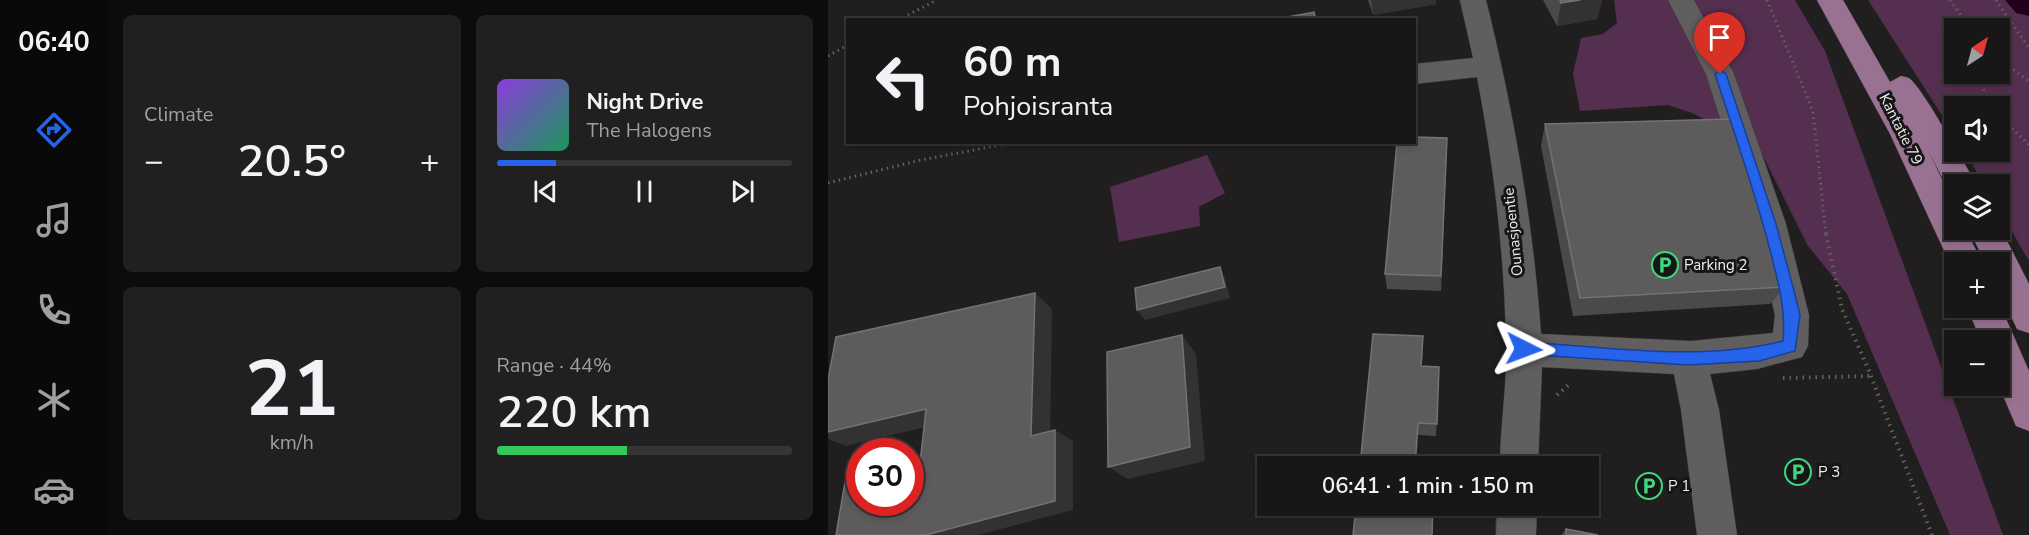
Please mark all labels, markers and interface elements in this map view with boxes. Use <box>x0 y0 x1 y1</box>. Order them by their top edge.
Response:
pin <box>1694 12 1745 74</box>
north arrow <box>1944 18 2010 84</box>
map controls <box>1944 18 2010 396</box>
icon: arrive <box>1703 21 1736 54</box>
text: 06:40 <box>18 24 90 61</box>
text: 60 m <box>963 34 1062 91</box>
icon: left <box>864 42 942 120</box>
text: Night Drive <box>587 87 703 117</box>
text: Pohjoisranta <box>963 88 1113 125</box>
street label: Kantatie 79 <box>1874 90 1928 168</box>
button: sound <box>1944 96 2010 162</box>
text: Climate <box>144 101 213 128</box>
icon: directions <box>33 109 75 151</box>
text: The Halogens <box>587 117 712 144</box>
text: 20.5° <box>237 131 346 192</box>
text: − <box>144 139 164 184</box>
text: + <box>420 139 439 184</box>
button: layers <box>1944 174 2010 240</box>
icon: previous <box>529 175 562 208</box>
icon: pause <box>628 175 661 208</box>
icon: next <box>726 175 759 208</box>
street label: Ounasjoentie <box>1498 187 1528 277</box>
icon: music <box>33 199 75 241</box>
parking icon: Parking 2 <box>1650 250 1680 280</box>
button: + <box>1944 252 2010 318</box>
place label: Parking 2 <box>1684 255 1748 275</box>
icon: phone <box>33 289 75 331</box>
position arrow <box>1492 317 1556 381</box>
button: − <box>1944 330 2010 396</box>
text: 21 <box>245 336 339 443</box>
text: Range · 44% <box>497 352 612 379</box>
icon: climate <box>33 379 75 421</box>
text: 220 km <box>497 382 652 443</box>
text: km/h <box>270 429 314 456</box>
speed limit sign: 30 <box>846 438 924 516</box>
parking icon: P 3 <box>1783 457 1813 487</box>
place label: P 3 <box>1818 462 1840 482</box>
icon: car <box>33 469 75 511</box>
text: 06:41 · 1 min · 150 m <box>1322 471 1534 501</box>
parking icon: P 1 <box>1634 471 1664 501</box>
place label: P 1 <box>1668 476 1690 496</box>

